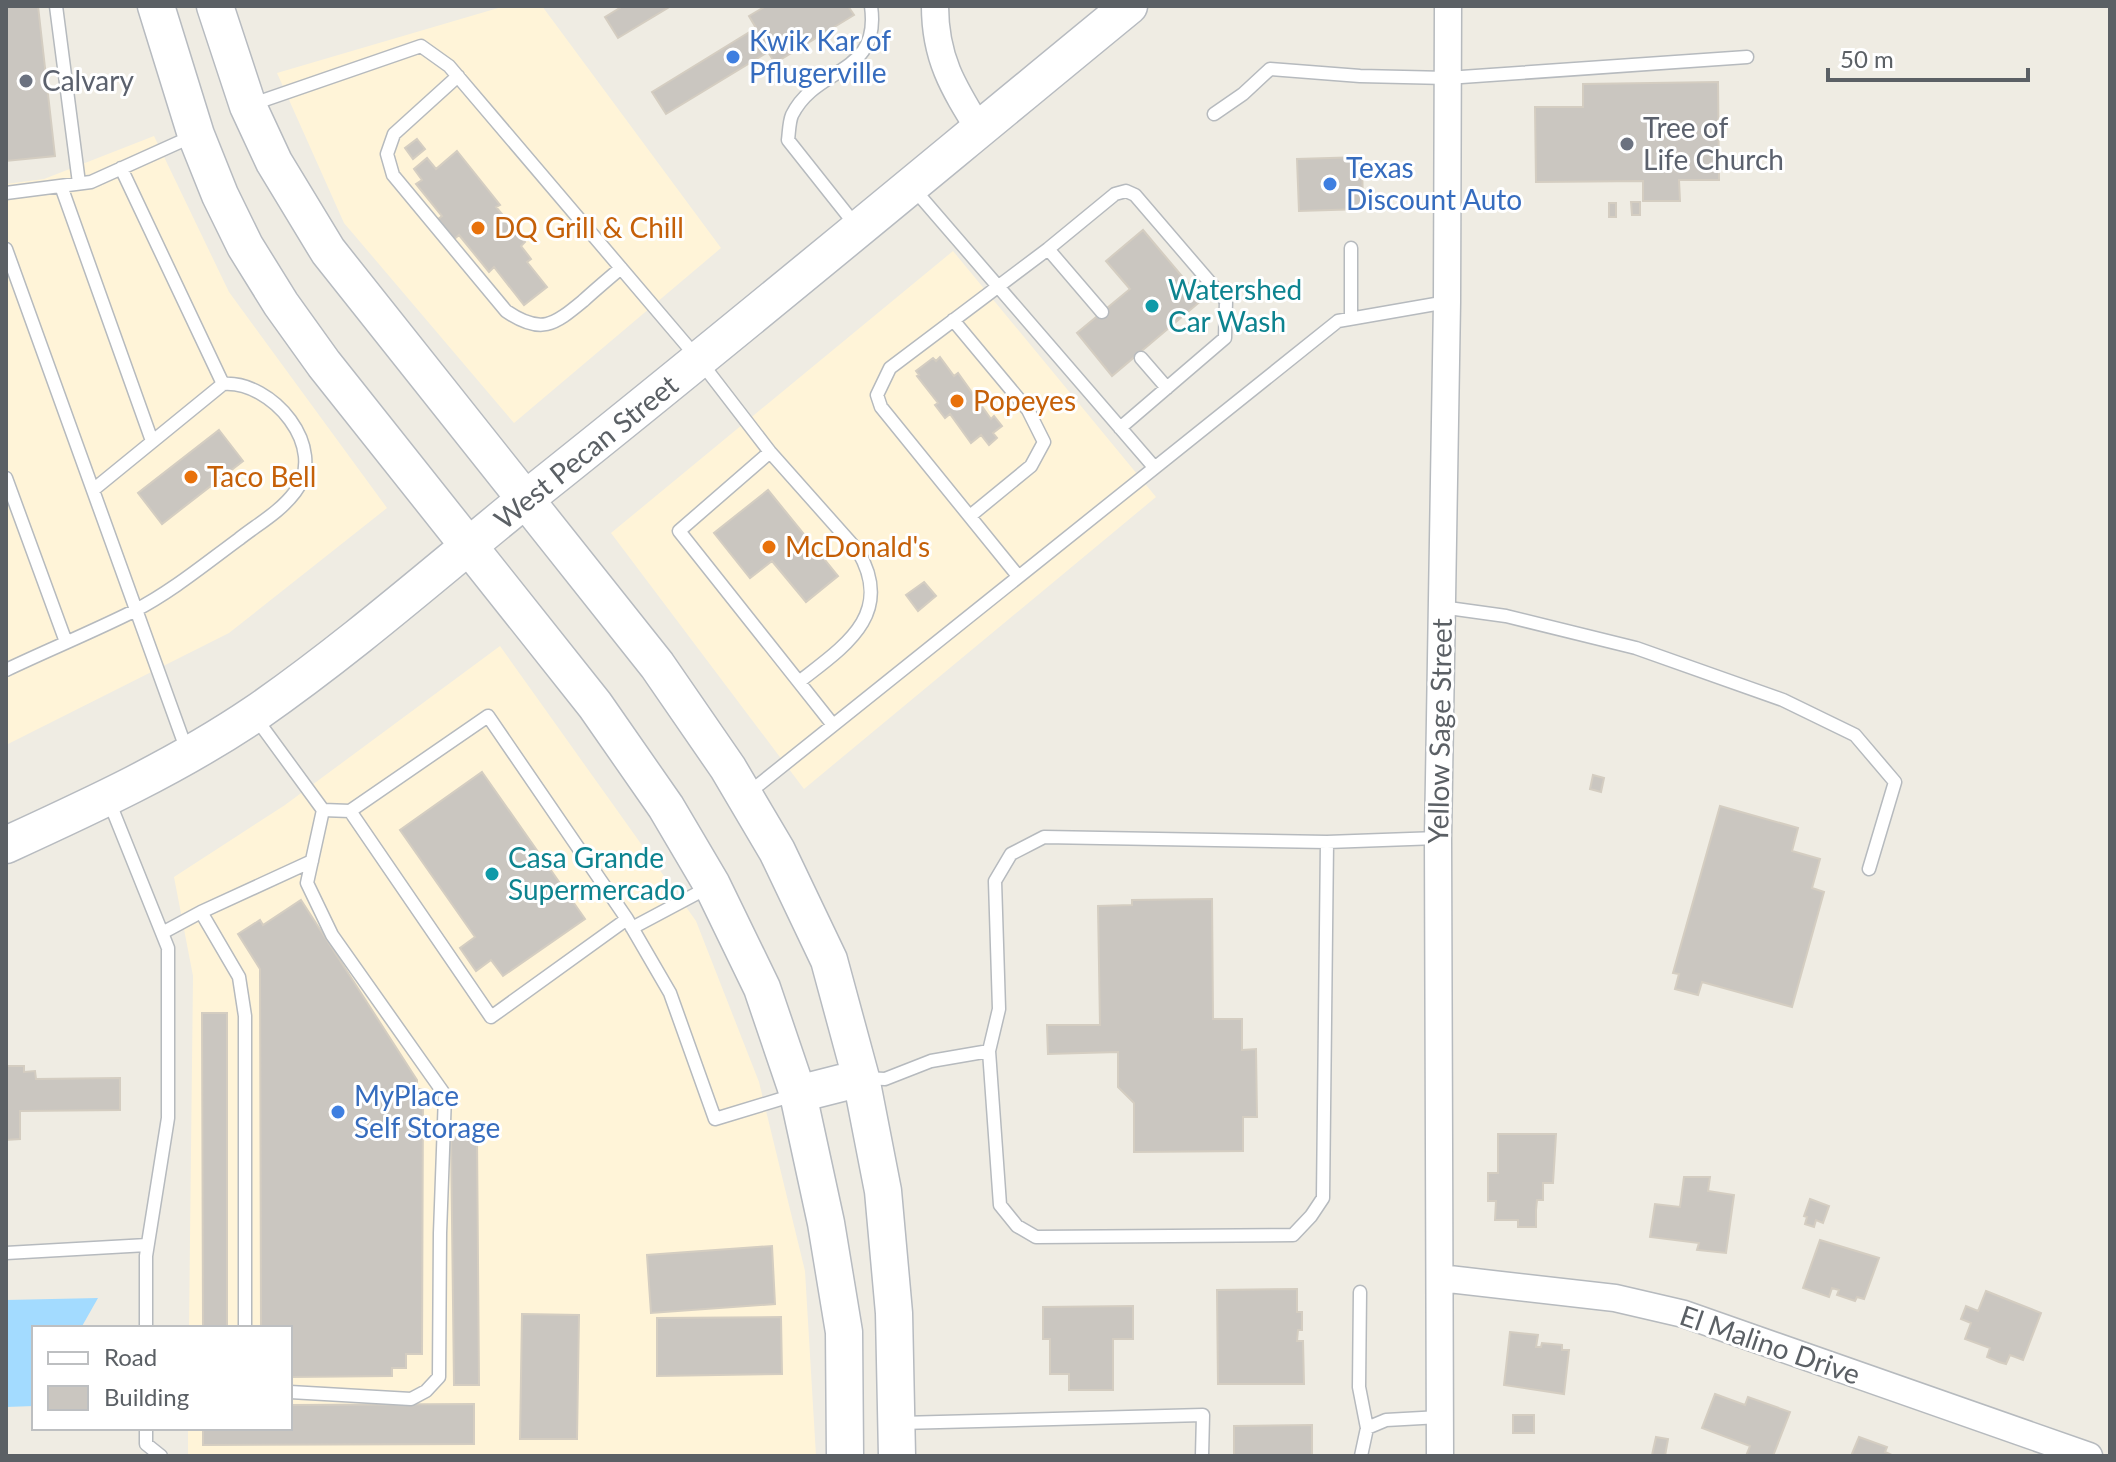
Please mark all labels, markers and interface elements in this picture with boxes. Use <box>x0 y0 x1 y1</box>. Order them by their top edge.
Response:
place label: Kwik Kar of Pflugerville <box>749 23 891 89</box>
scale bar <box>1828 32 2028 82</box>
text: 50 m <box>1840 44 1894 73</box>
marker: Kwik Kar of Pflugerville <box>724 48 742 66</box>
place label: Calvary <box>42 63 134 97</box>
marker: Calvary <box>17 72 35 90</box>
place label: Tree of Life Church <box>1643 110 1784 176</box>
marker: Tree of Life Church <box>1618 135 1636 153</box>
place label: Texas Discount Auto <box>1346 150 1522 216</box>
marker: Texas Discount Auto <box>1321 175 1339 193</box>
place label: DQ Grill & Chill <box>494 210 684 244</box>
marker: DQ Grill & Chill <box>469 219 487 237</box>
place label: Watershed Car Wash <box>1168 272 1302 338</box>
marker: Watershed Car Wash <box>1143 297 1161 315</box>
street label: West Pecan Street <box>487 367 684 536</box>
place label: Popeyes <box>973 383 1076 417</box>
marker: Popeyes <box>948 392 966 410</box>
place label: Taco Bell <box>207 459 316 493</box>
marker: Taco Bell <box>182 468 200 486</box>
place label: McDonald's <box>785 529 930 563</box>
marker: McDonald's <box>760 538 778 556</box>
street label: Yellow Sage Street <box>1420 618 1458 844</box>
place label: Casa Grande Supermercado <box>508 840 685 906</box>
marker: Casa Grande Supermercado <box>483 865 501 883</box>
place label: MyPlace Self Storage <box>354 1078 500 1144</box>
marker: MyPlace Self Storage <box>329 1103 347 1121</box>
street label: El Malino Drive <box>1676 1297 1865 1391</box>
legend <box>32 1326 292 1430</box>
text: Road <box>104 1342 157 1371</box>
text: Building <box>104 1382 189 1411</box>

